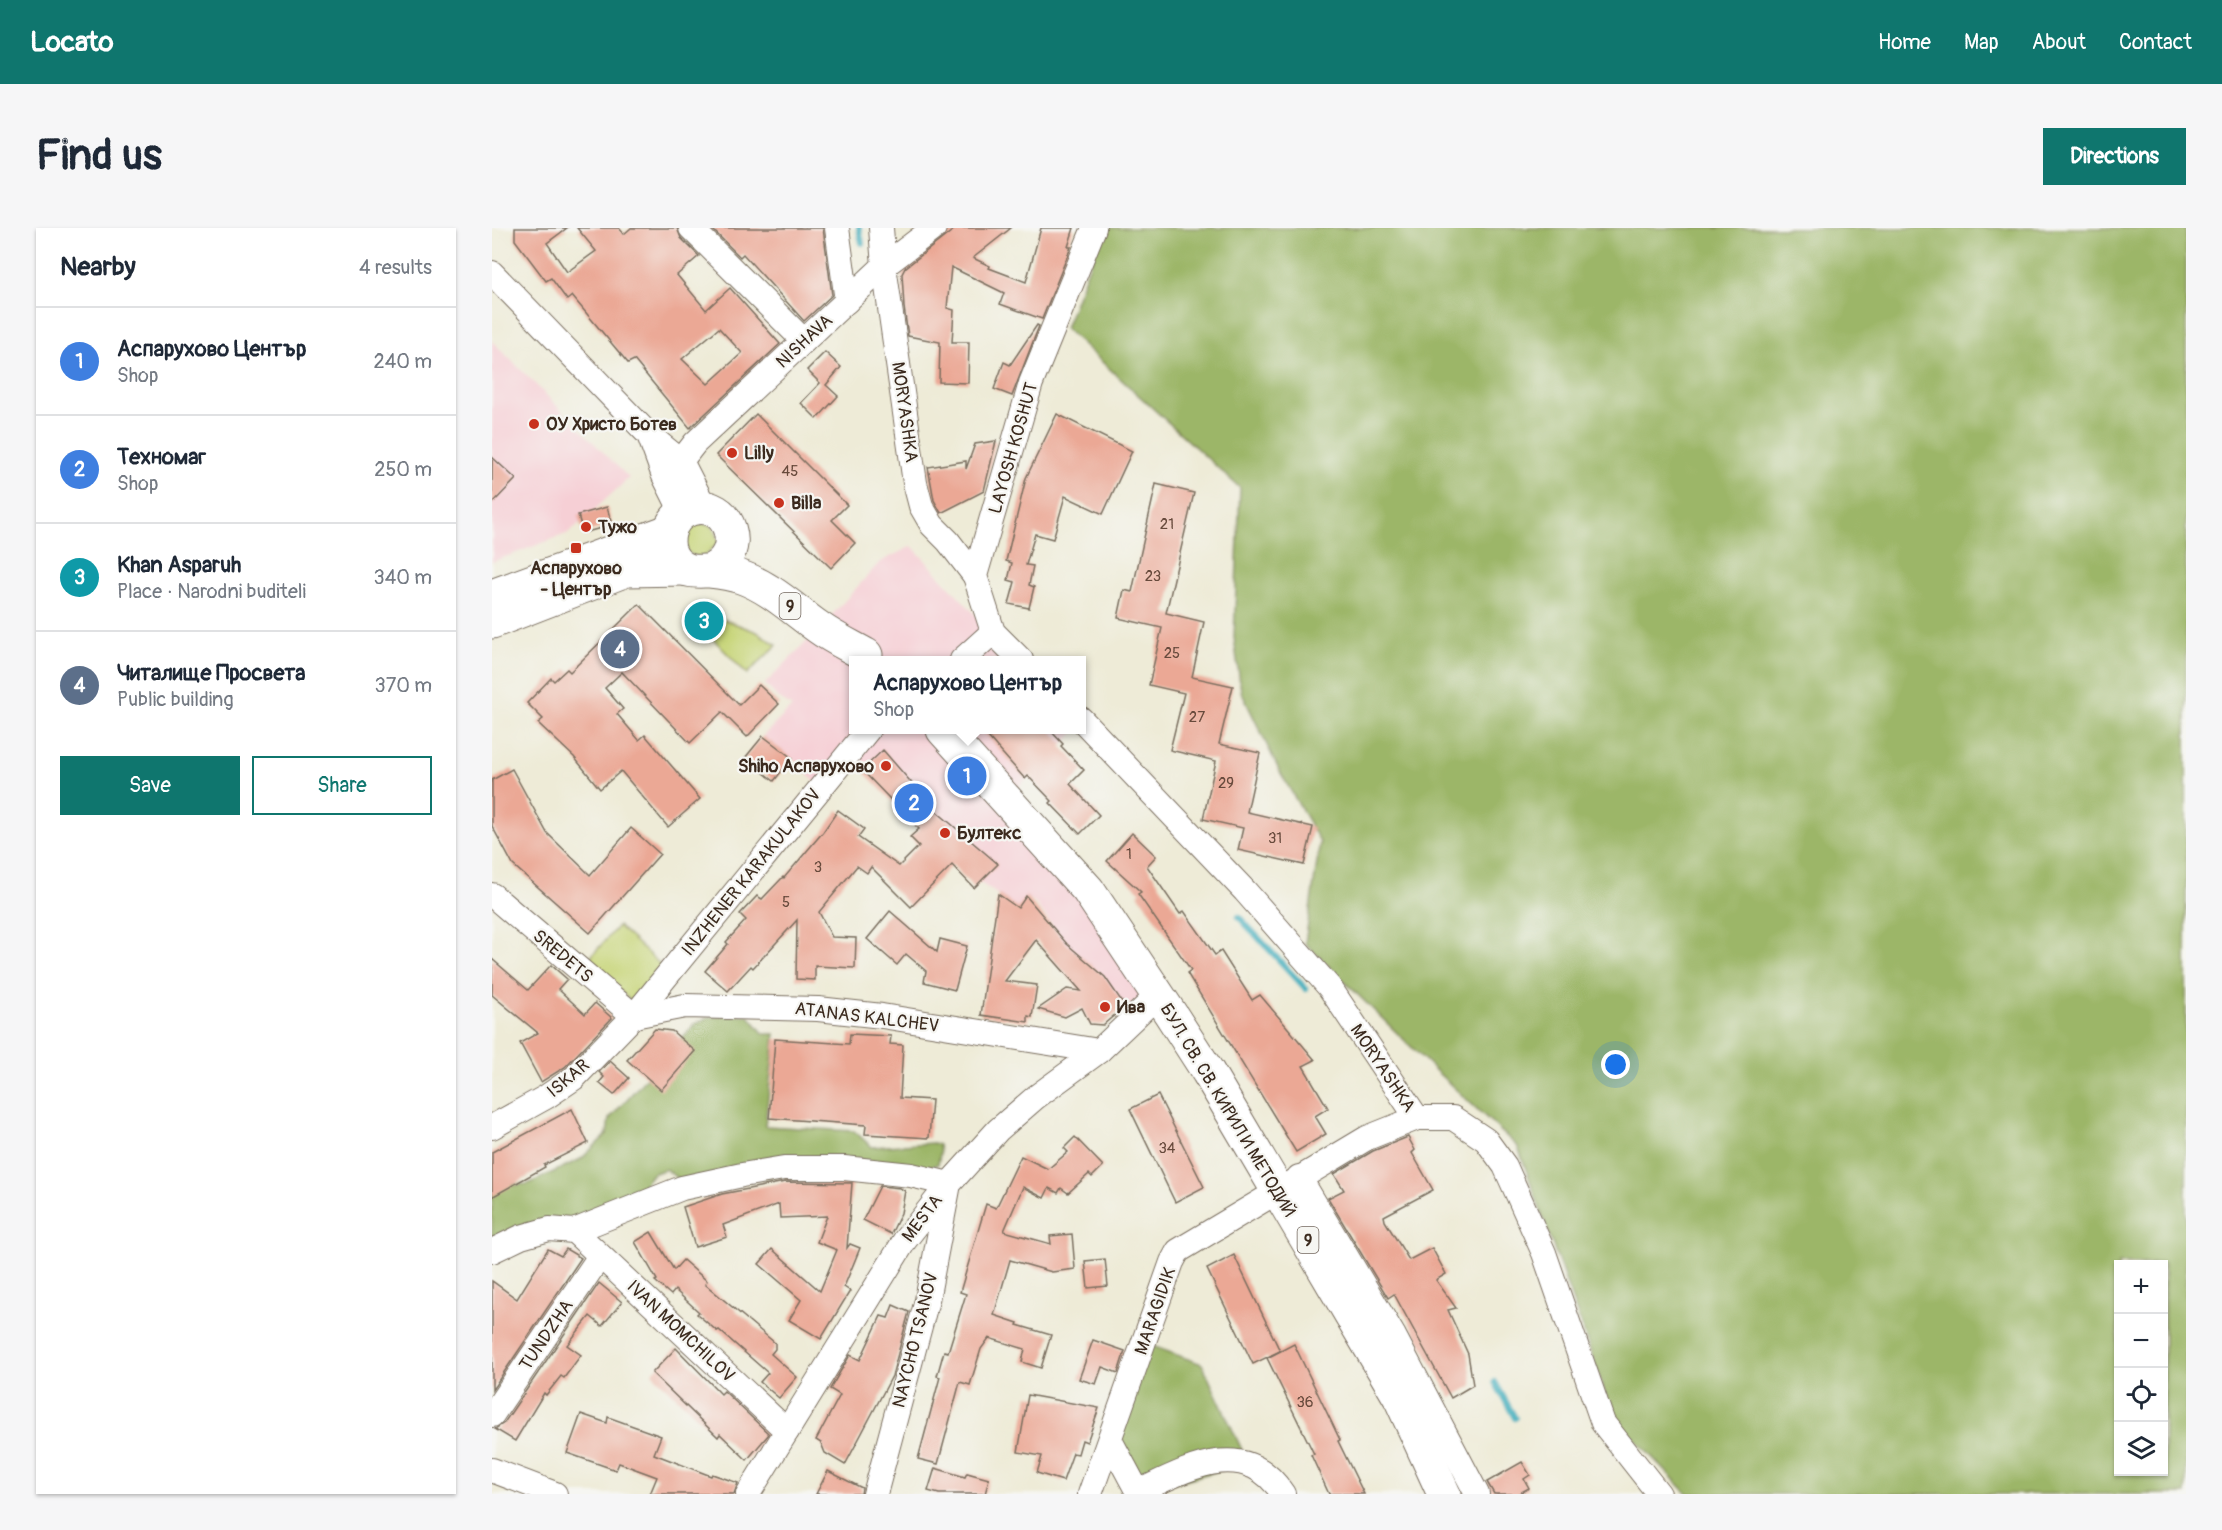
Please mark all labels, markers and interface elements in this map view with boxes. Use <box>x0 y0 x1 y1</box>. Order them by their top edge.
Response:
text: Locato <box>30 25 114 60</box>
text: Home <box>1878 29 1931 56</box>
text: Map <box>1964 29 1999 56</box>
text: About <box>2032 29 2086 56</box>
text: Contact <box>2119 29 2192 56</box>
button: Directions <box>2043 128 2186 185</box>
text: Find us <box>36 130 162 182</box>
text: Nearby <box>60 251 136 283</box>
text: 4 results <box>359 255 432 280</box>
street label: NISHAVA <box>771 309 838 373</box>
text: Аспарухово Център <box>117 335 306 363</box>
text: 1 <box>76 349 83 374</box>
text: 240 m <box>373 349 432 374</box>
street label: MORYASHKA <box>886 360 923 464</box>
text: Shop <box>117 363 158 388</box>
street label: LAYOSH KOSHUT <box>984 380 1043 516</box>
place label: ОУ Христо Ботев <box>546 413 677 436</box>
marker: ОУ Христо Ботев <box>527 417 541 431</box>
place label: Lilly <box>744 442 774 465</box>
text: Техномаг <box>117 443 206 471</box>
marker: Lilly <box>725 446 739 460</box>
text: 2 <box>74 457 85 482</box>
text: 250 m <box>374 457 432 482</box>
house number: 45 <box>782 462 798 481</box>
text: Shop <box>117 471 158 496</box>
place label: Billa <box>791 492 822 515</box>
marker: Billa <box>772 496 786 510</box>
house number: 21 <box>1160 515 1174 534</box>
place label: Тужо <box>597 516 637 539</box>
marker: Тужо <box>579 520 593 534</box>
marker: Аспарухово - Център <box>569 541 583 555</box>
text: Khan Asparuh <box>117 551 241 579</box>
place label: Аспарухово - Център <box>530 557 622 601</box>
text: 3 <box>74 565 85 590</box>
text: 340 m <box>373 565 432 590</box>
house number: 23 <box>1145 567 1161 586</box>
text: Place · Narodni buditeli <box>117 579 306 604</box>
road number: 9 <box>780 593 800 619</box>
pin: 3 <box>684 598 724 644</box>
pin: 4 <box>600 626 640 672</box>
house number: 25 <box>1164 644 1180 663</box>
popup <box>849 656 1086 734</box>
text: Читалище Просвета <box>117 659 306 687</box>
text: Аспарухово Център <box>873 669 1062 697</box>
text: 4 <box>74 673 85 698</box>
text: 370 m <box>375 673 432 698</box>
text: Public building <box>117 687 233 712</box>
text: Shop <box>873 697 914 722</box>
house number: 27 <box>1189 708 1205 727</box>
pin: 1 <box>948 754 986 798</box>
place label: Shiho Аспарухово <box>738 755 874 778</box>
button: Save <box>60 756 240 815</box>
button: Share <box>252 756 432 815</box>
marker: Shiho Аспарухово <box>879 759 893 773</box>
house number: 29 <box>1218 774 1234 793</box>
pin: 2 <box>894 780 934 826</box>
street label: INZHENER KARAKULAKOV <box>677 784 826 961</box>
place label: Бултекс <box>957 822 1021 845</box>
marker: Бултекс <box>938 826 952 840</box>
house number: 31 <box>1268 829 1282 848</box>
house number: 1 <box>1126 845 1132 864</box>
house number: 3 <box>814 858 822 877</box>
house number: 5 <box>782 893 790 912</box>
street label: SREDETS <box>528 925 597 988</box>
place label: Ива <box>1117 996 1146 1019</box>
street label: ATANAS KALCHEV <box>794 997 940 1038</box>
street label: БУЛ. СВ. СВ. КИРИЛ И МЕТОДИЙ <box>1155 999 1301 1221</box>
marker: Ива <box>1098 1000 1112 1014</box>
street label: MORYASHKA <box>1345 1020 1421 1117</box>
your location <box>1601 1050 1630 1079</box>
street label: ISKAR <box>542 1054 594 1103</box>
house number: 34 <box>1158 1139 1176 1158</box>
street label: MESTA <box>897 1190 948 1247</box>
road number: 9 <box>1298 1227 1318 1253</box>
map controls <box>2114 1260 2168 1476</box>
button: + <box>2114 1260 2168 1314</box>
street label: MARAGIDIK <box>1130 1264 1181 1358</box>
street label: NAYCHO TSANOV <box>888 1270 943 1410</box>
street label: IVAN MOMCHILOV <box>622 1275 740 1387</box>
street label: TUNDZHA <box>514 1295 579 1375</box>
button: − <box>2114 1314 2168 1368</box>
button: locate <box>2114 1368 2168 1422</box>
house number: 36 <box>1296 1393 1314 1412</box>
button: layers <box>2114 1422 2168 1476</box>

